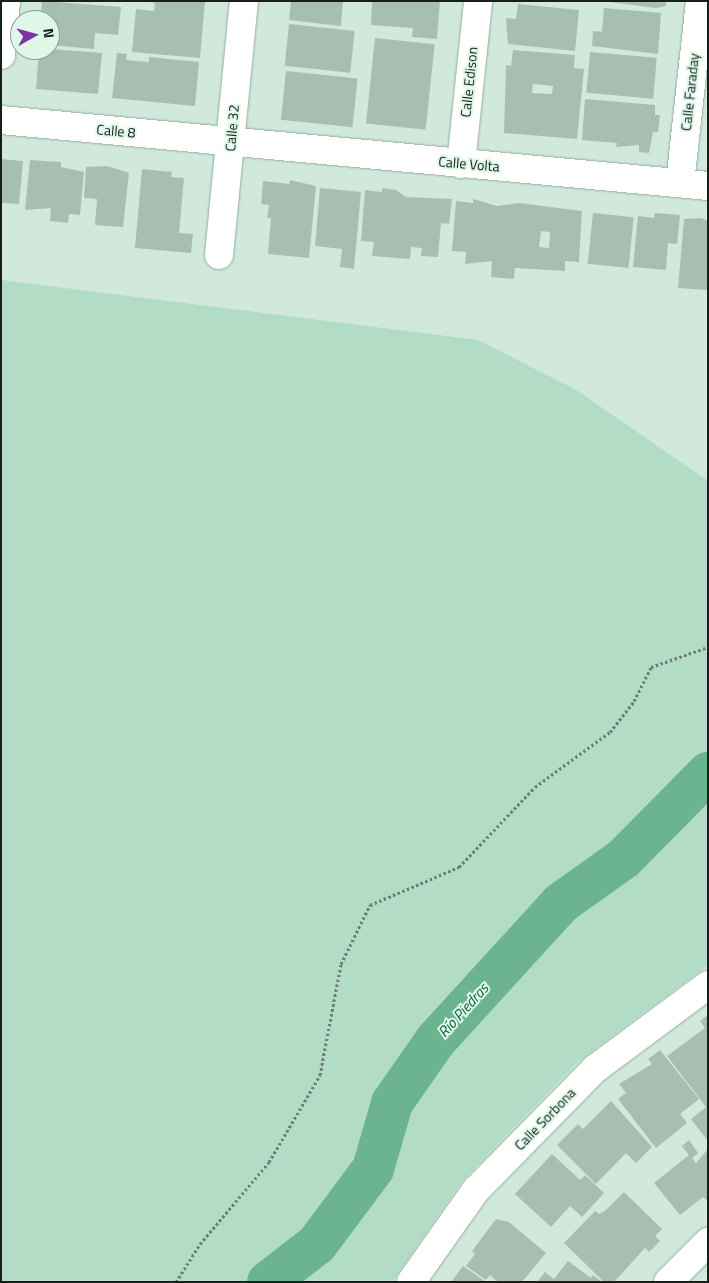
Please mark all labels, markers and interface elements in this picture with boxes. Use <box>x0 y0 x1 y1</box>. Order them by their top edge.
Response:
north arrow <box>10 10 60 60</box>
text: N <box>38 27 60 39</box>
street label: Calle Edison <box>457 46 481 118</box>
street label: Calle Faraday <box>678 52 702 132</box>
street label: Calle 32 <box>222 104 242 152</box>
street label: Calle 8 <box>96 121 136 141</box>
street label: Calle Volta <box>438 153 500 175</box>
water label: Río Piedras <box>434 979 492 1041</box>
street label: Calle Sorbona <box>511 1084 579 1154</box>

